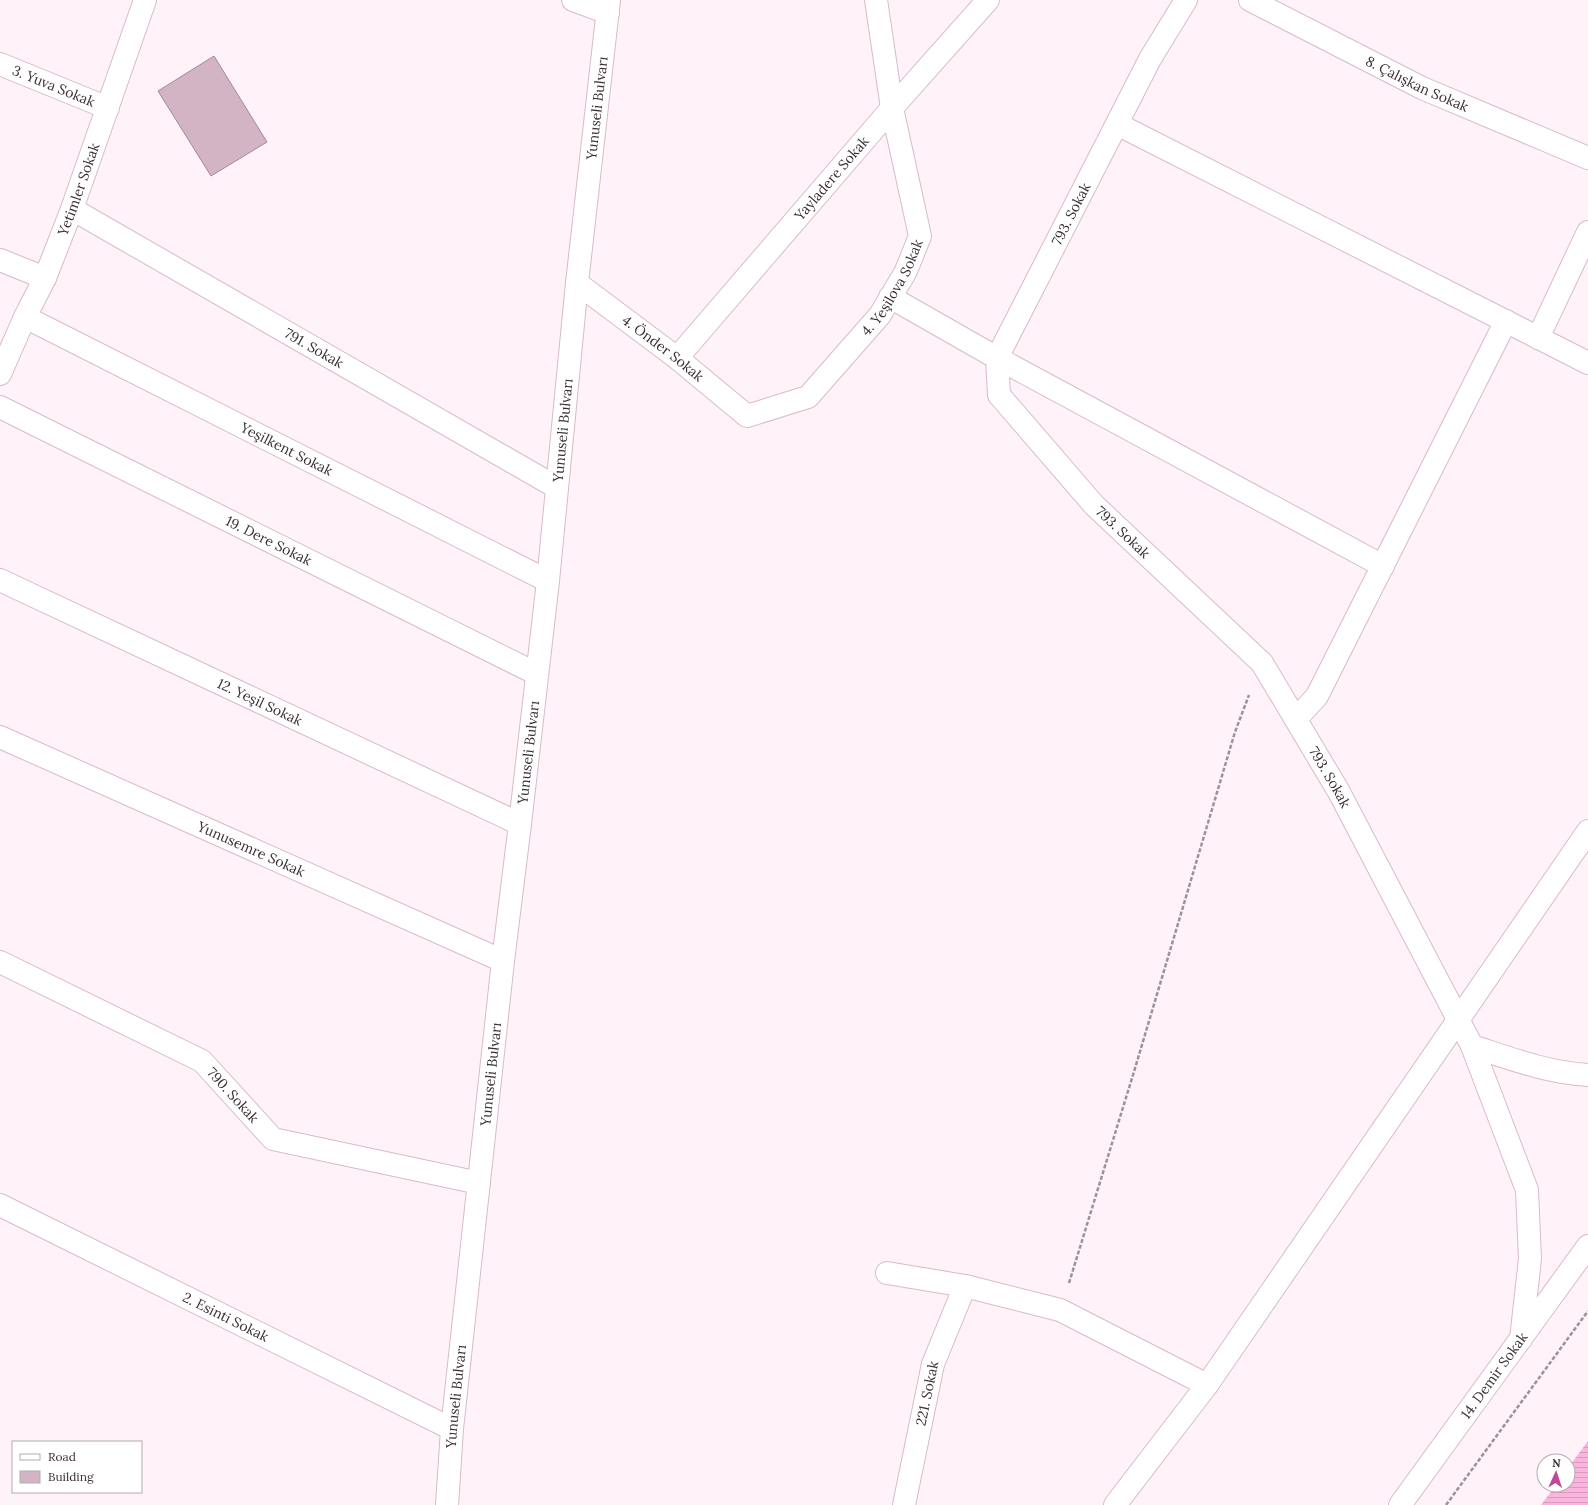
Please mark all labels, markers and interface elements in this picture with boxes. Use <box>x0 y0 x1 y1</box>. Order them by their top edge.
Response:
street label: 8. Çalışkan Sokak <box>1363 52 1472 116</box>
street label: Yunuseli Bulvarı <box>582 55 612 162</box>
street label: 3. Yuva Sokak <box>10 61 98 111</box>
street label: Yayladere Sokak <box>790 132 873 225</box>
street label: Yetimler Sokak <box>53 140 104 239</box>
street label: 793. Sokak <box>1048 179 1095 248</box>
street label: 4. Yeşilova Sokak <box>857 236 927 339</box>
street label: 4. Önder Sokak <box>619 311 708 386</box>
street label: 791. Sokak <box>281 324 347 372</box>
street label: Yunuseli Bulvarı <box>549 378 577 484</box>
street label: Yeşilkent Sokak <box>237 418 336 480</box>
street label: 793. Sokak <box>1092 502 1154 562</box>
street label: 19. Dere Sokak <box>223 512 315 570</box>
street label: 12. Yeşil Sokak <box>214 674 306 730</box>
street label: Yunuseli Bulvarı <box>513 700 543 806</box>
street label: 793. Sokak <box>1305 743 1355 811</box>
street label: Yunusemre Sokak <box>194 817 308 881</box>
street label: Yunuseli Bulvarı <box>476 1022 505 1128</box>
street label: 790. Sokak <box>203 1064 263 1127</box>
street label: 2. Esinti Sokak <box>180 1288 272 1346</box>
street label: 14. Demir Sokak <box>1457 1328 1532 1422</box>
street label: Yunuseli Bulvarı <box>442 1344 470 1450</box>
street label: 221. Sokak <box>912 1359 943 1427</box>
legend <box>12 1441 142 1493</box>
text: Road <box>48 1449 76 1464</box>
north arrow <box>1536 1453 1576 1493</box>
text: N <box>1552 1456 1562 1470</box>
text: Building <box>48 1469 94 1484</box>

